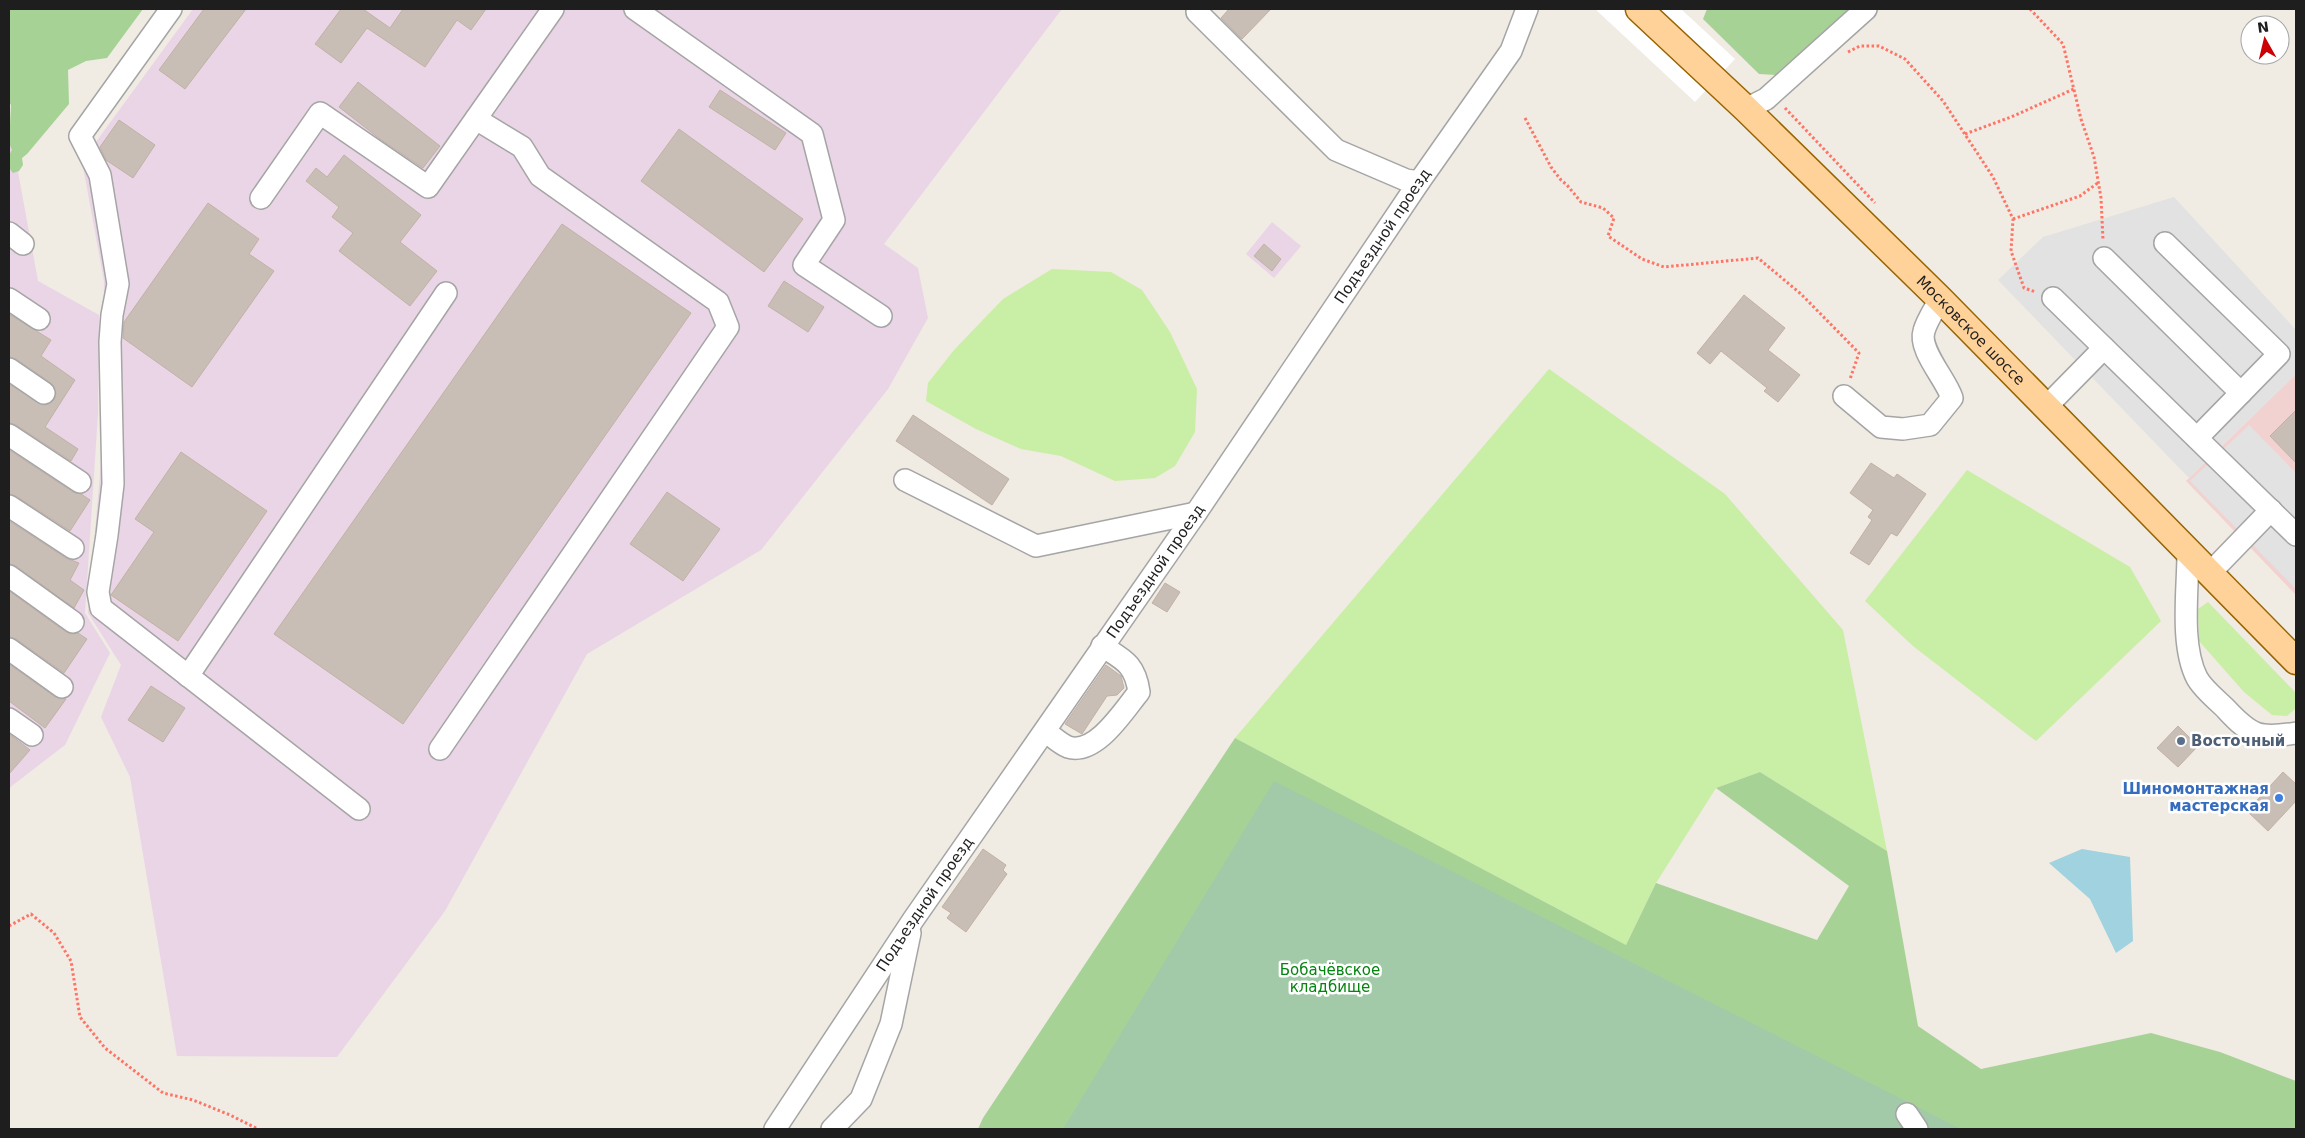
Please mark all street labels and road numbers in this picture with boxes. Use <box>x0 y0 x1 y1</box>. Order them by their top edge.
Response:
street label: Подъездной проезд <box>1331 165 1434 307</box>
street label: Московское шоссе <box>1913 272 2029 389</box>
street label: Подъездной проезд <box>1103 501 1208 642</box>
street label: Подъездной проезд <box>873 834 977 975</box>

